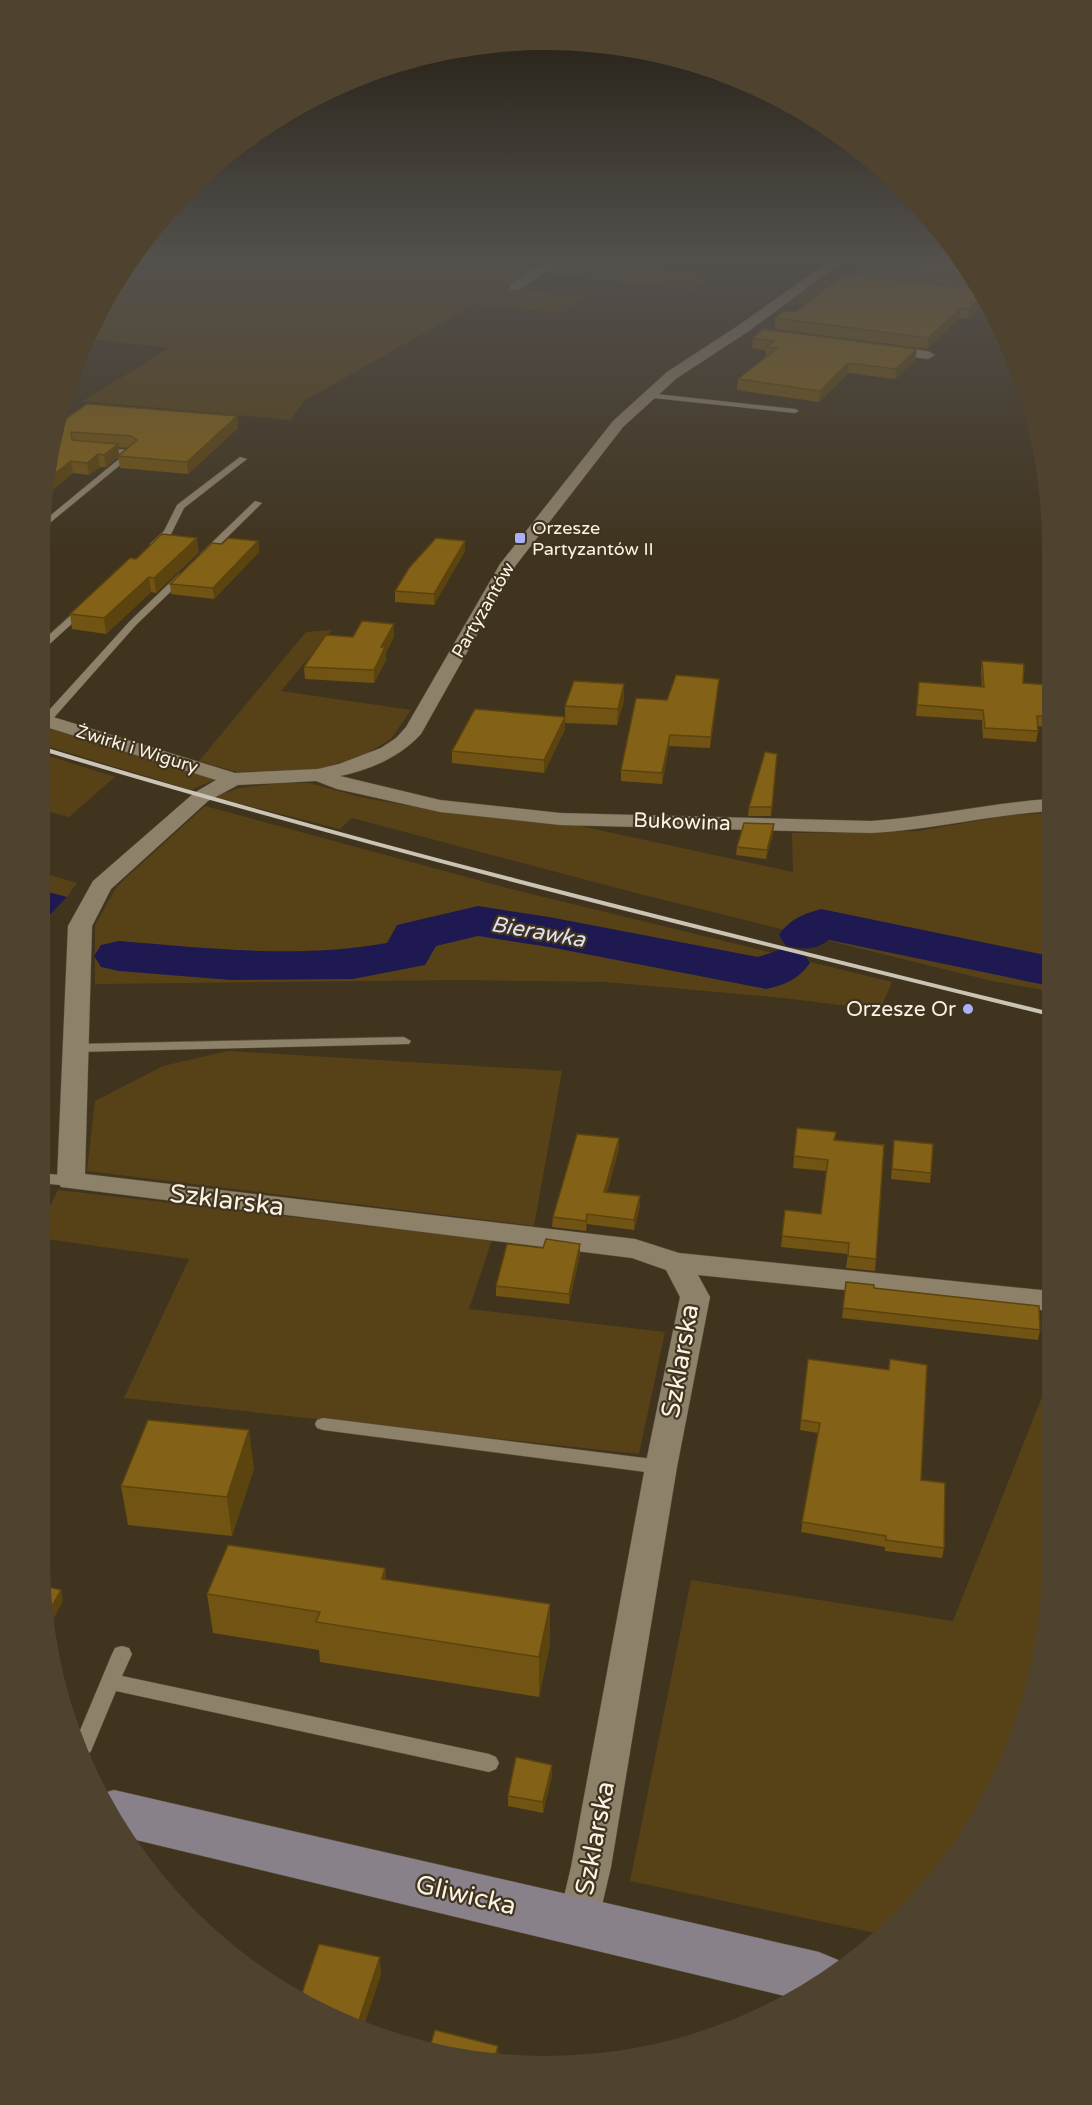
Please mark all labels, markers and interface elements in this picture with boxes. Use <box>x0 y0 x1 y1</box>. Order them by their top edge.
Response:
place label: Orzesze Partyzantów II <box>532 517 654 560</box>
marker: Orzesze Partyzantów II <box>513 531 527 545</box>
street label: Partyzantów <box>447 558 519 662</box>
street label: Żwirki i Wigury <box>73 720 201 778</box>
street label: Bukowina <box>633 808 731 836</box>
water label: Bierawka <box>489 911 588 953</box>
place label: Orzesze Or <box>846 997 956 1022</box>
marker: Orzesze Or <box>961 1002 975 1016</box>
street label: Szklarska <box>168 1178 286 1222</box>
street label: Szklarska <box>655 1302 705 1420</box>
street label: Szklarska <box>569 1779 621 1897</box>
street label: Gliwicka <box>413 1868 519 1922</box>

